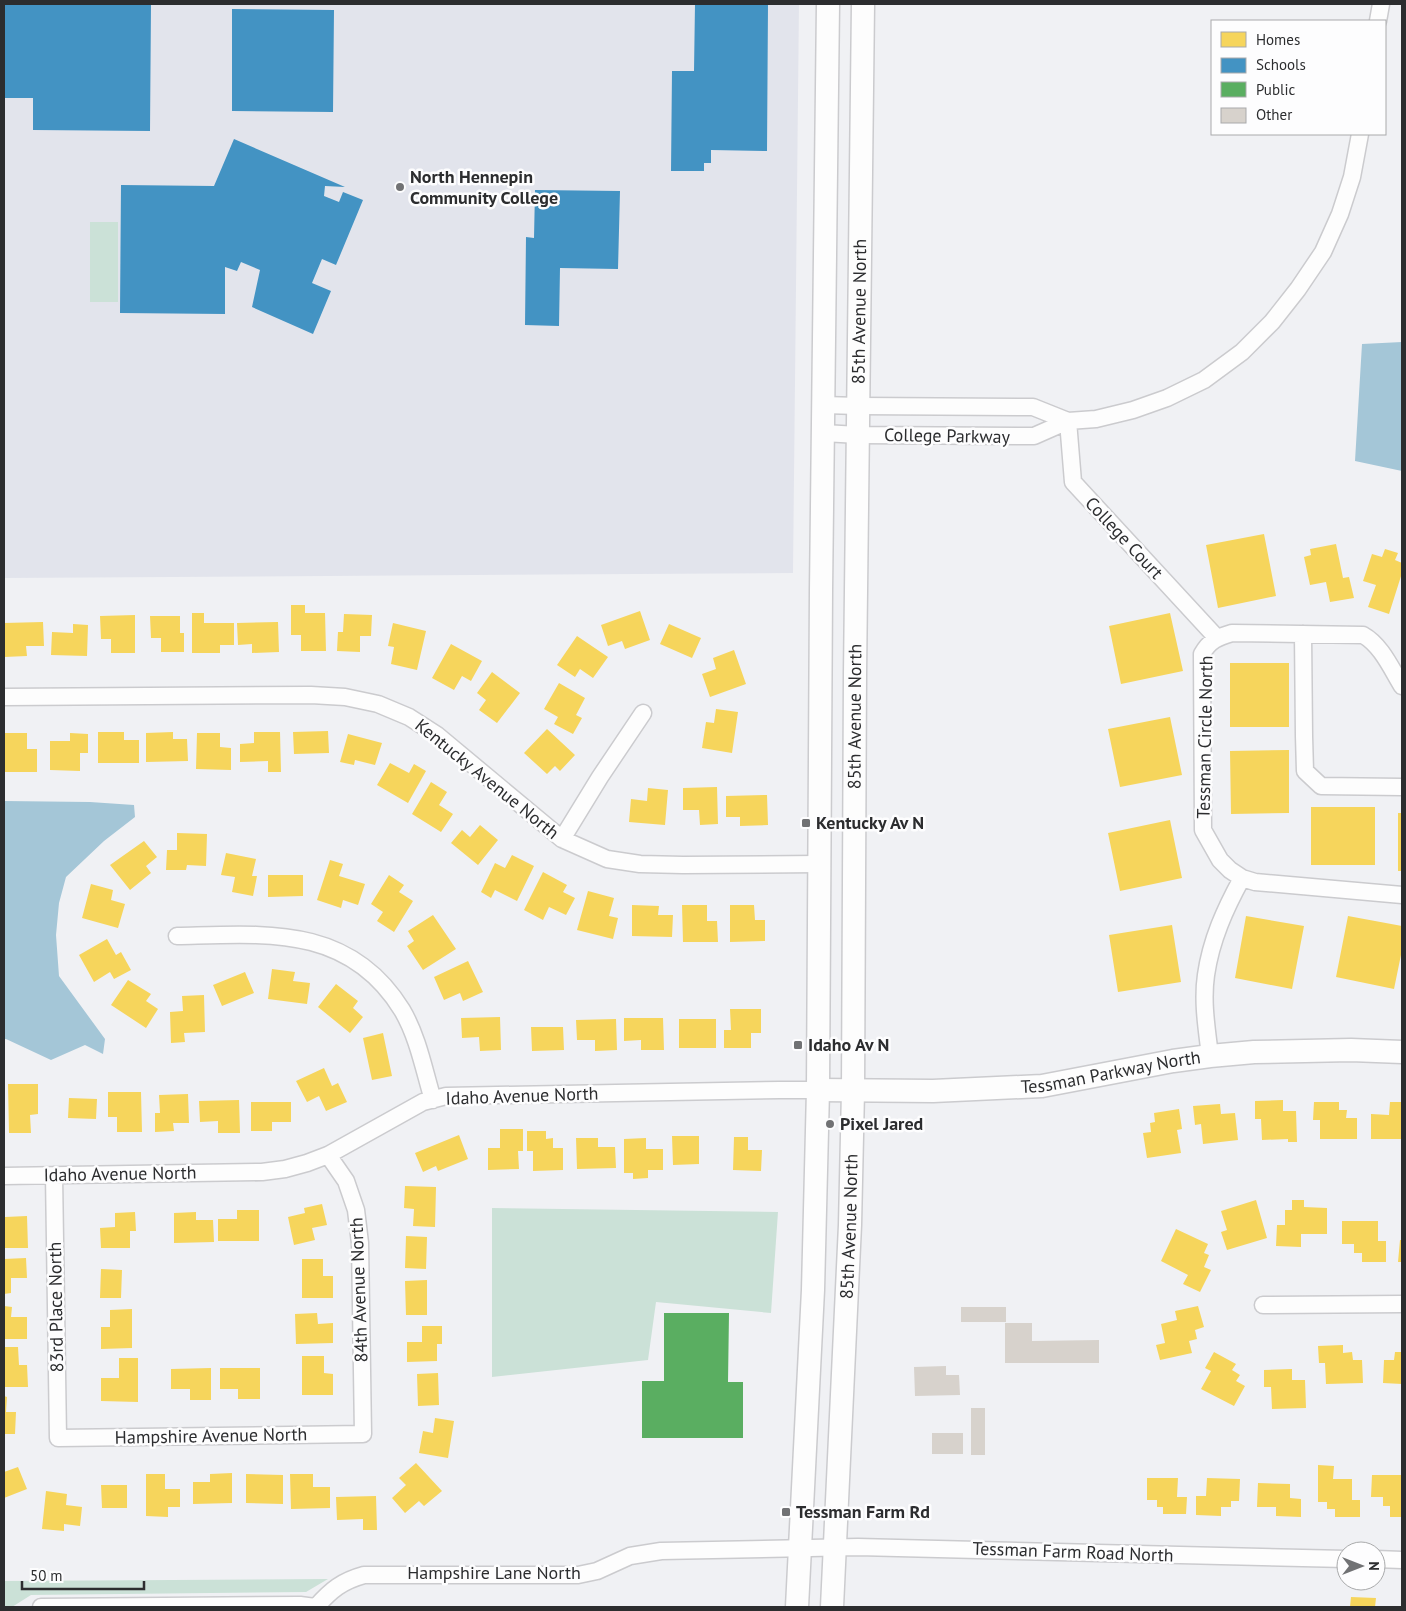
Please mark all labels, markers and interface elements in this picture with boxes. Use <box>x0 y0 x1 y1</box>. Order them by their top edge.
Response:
legend <box>1211 20 1386 135</box>
text: Homes <box>1256 30 1300 49</box>
text: Schools <box>1256 55 1306 74</box>
text: Public <box>1256 80 1295 99</box>
text: Other <box>1256 105 1292 124</box>
place label: North Hennepin Community College <box>410 165 558 209</box>
marker: North Hennepin Community College <box>394 181 406 193</box>
street label: 85th Avenue North <box>846 239 871 384</box>
street label: College Parkway <box>884 423 1011 448</box>
street label: College Court <box>1080 492 1168 584</box>
street label: 85th Avenue North <box>842 644 866 789</box>
street label: Tessman Circle North <box>1192 655 1217 819</box>
street label: Kentucky Avenue North <box>411 713 564 844</box>
place label: Kentucky Av N <box>816 811 924 834</box>
marker: Kentucky Av N <box>800 817 812 829</box>
place label: Idaho Av N <box>808 1033 889 1056</box>
marker: Idaho Av N <box>792 1039 804 1051</box>
street label: Tessman Parkway North <box>1020 1045 1202 1098</box>
street label: Idaho Avenue North <box>445 1081 599 1110</box>
place label: Pixel Jared <box>840 1112 923 1135</box>
marker: Pixel Jared <box>824 1118 836 1130</box>
street label: 85th Avenue North <box>835 1154 863 1300</box>
street label: Idaho Avenue North <box>43 1161 197 1186</box>
street label: 84th Avenue North <box>344 1217 373 1363</box>
street label: 83rd Place North <box>43 1242 68 1372</box>
street label: Hampshire Avenue North <box>115 1422 307 1449</box>
place label: Tessman Farm Rd <box>796 1500 930 1523</box>
marker: Tessman Farm Rd <box>780 1506 792 1518</box>
street label: Tessman Farm Road North <box>972 1536 1174 1567</box>
north arrow <box>1336 1541 1386 1591</box>
scale bar <box>22 1558 145 1590</box>
street label: Hampshire Lane North <box>407 1561 581 1584</box>
text: N <box>1365 1561 1383 1571</box>
text: 50 m <box>30 1566 63 1585</box>

